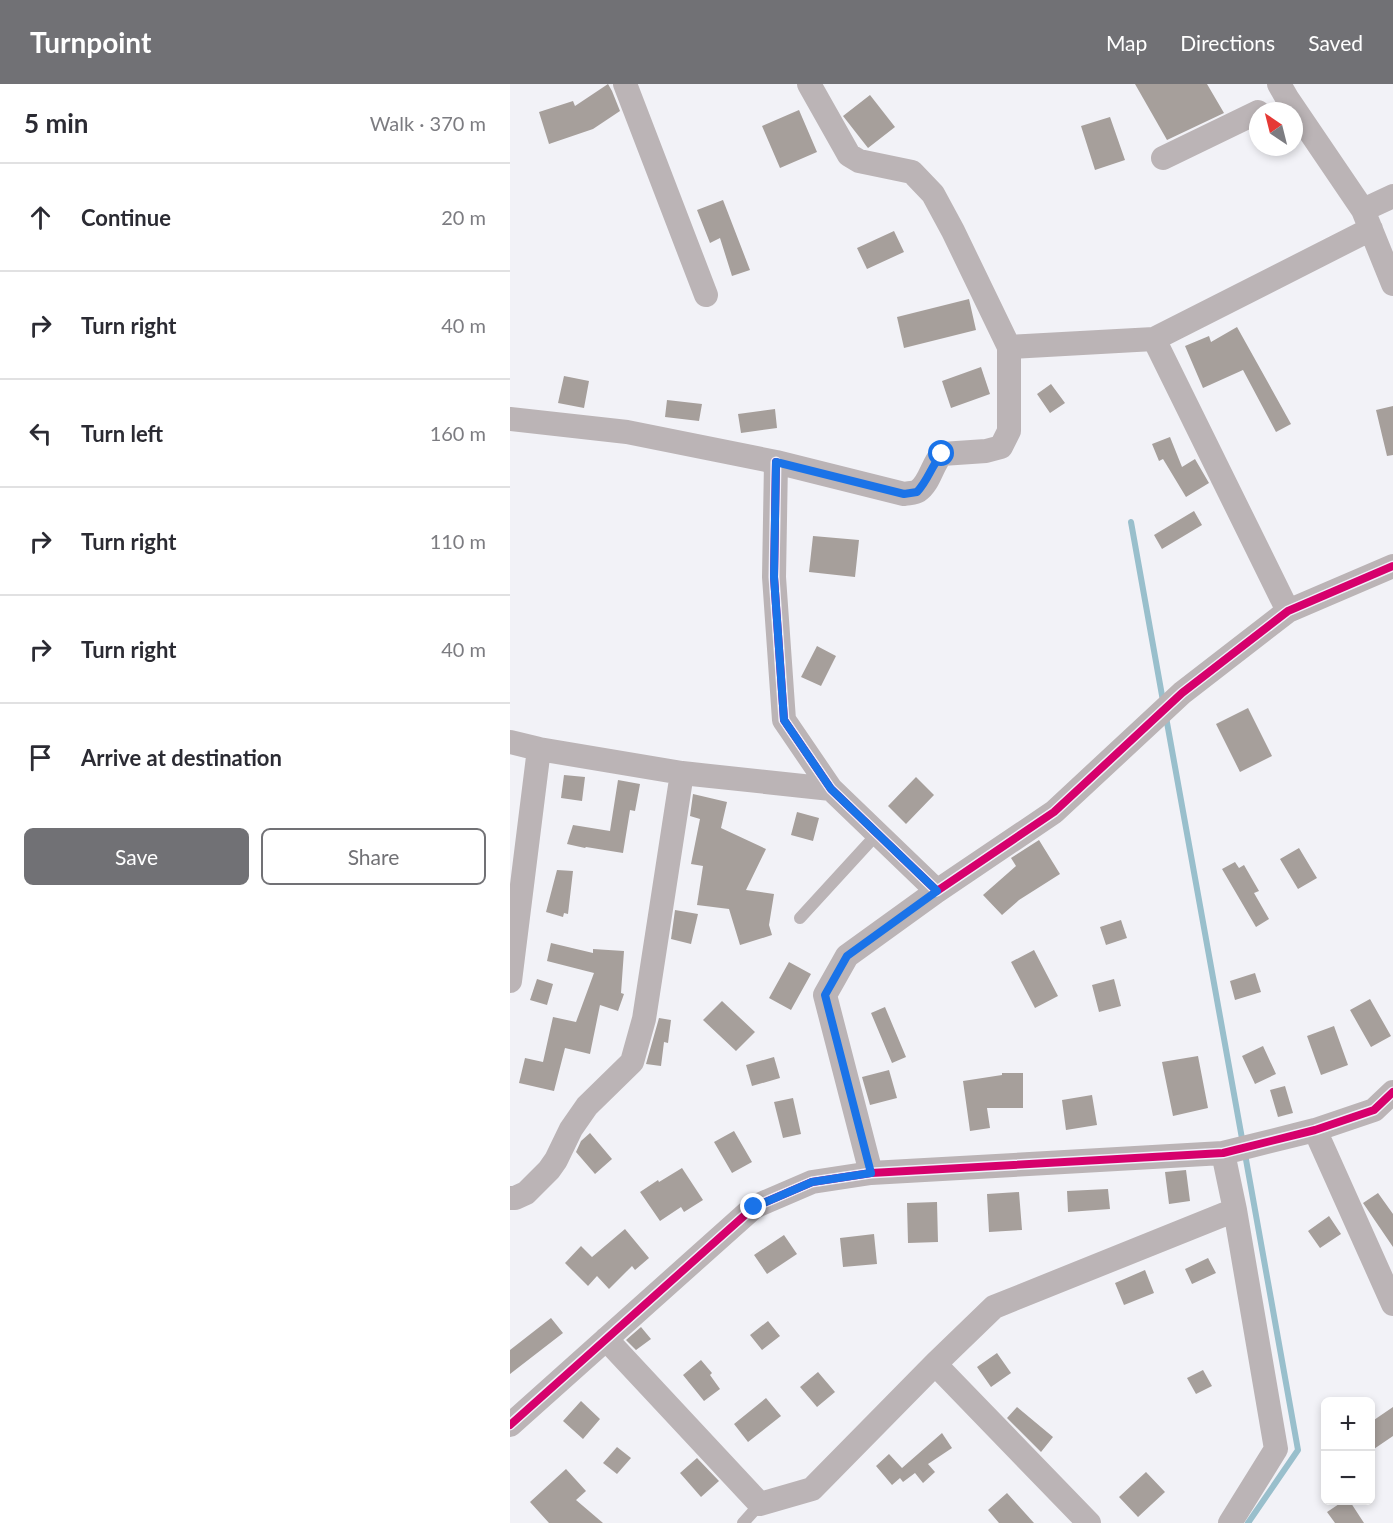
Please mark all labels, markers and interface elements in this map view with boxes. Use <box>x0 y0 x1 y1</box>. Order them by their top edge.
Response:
text: Turnpoint <box>30 25 151 59</box>
text: Map <box>1106 30 1147 55</box>
text: Directions <box>1180 30 1275 55</box>
text: Saved <box>1308 30 1363 55</box>
north arrow <box>1249 102 1303 156</box>
text: 5 min <box>24 107 88 139</box>
text: Walk · 370 m <box>370 111 486 135</box>
icon: ahead <box>24 201 57 234</box>
text: Continue <box>81 204 171 231</box>
text: 20 m <box>441 205 486 229</box>
icon: right <box>24 309 57 342</box>
text: Turn right <box>81 312 176 339</box>
text: 40 m <box>441 313 486 337</box>
icon: left <box>24 417 57 450</box>
text: Turn left <box>81 420 163 447</box>
text: 160 m <box>430 421 486 445</box>
route start <box>928 440 954 466</box>
icon: right <box>24 525 57 558</box>
text: Turn right <box>81 528 176 555</box>
text: 110 m <box>430 529 486 553</box>
icon: right <box>24 633 57 666</box>
text: Turn right <box>81 636 176 663</box>
text: 40 m <box>441 637 486 661</box>
icon: arrive <box>24 741 57 774</box>
text: Arrive at destination <box>81 744 282 771</box>
button: Save <box>24 828 249 885</box>
button: Share <box>261 828 486 885</box>
route end <box>740 1193 766 1219</box>
map controls <box>1321 1397 1375 1505</box>
button: + <box>1321 1397 1375 1451</box>
button: − <box>1321 1451 1375 1505</box>

